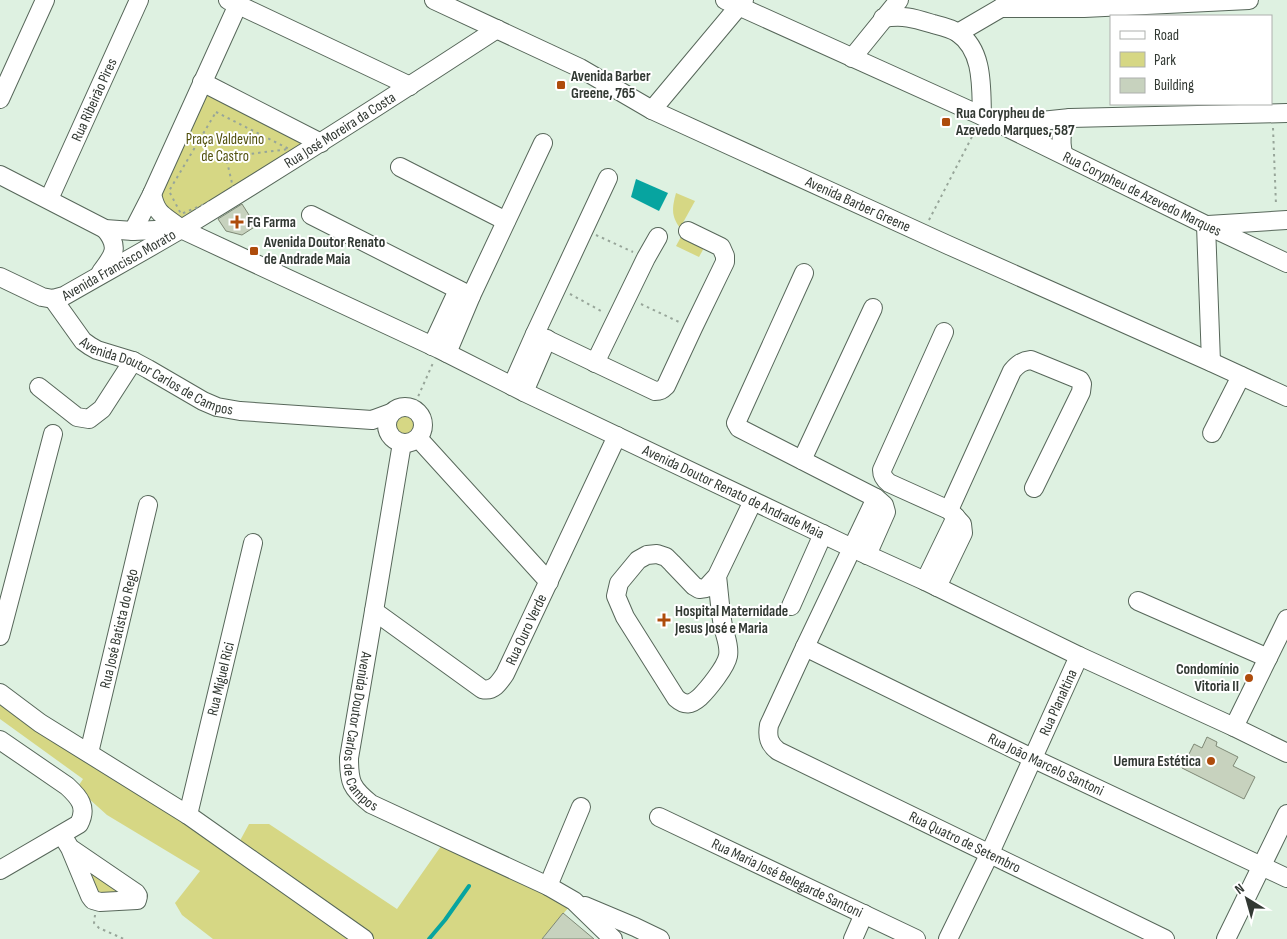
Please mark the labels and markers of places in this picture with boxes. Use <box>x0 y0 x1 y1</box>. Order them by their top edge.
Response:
place label: Avenida Barber Greene, 765 <box>570 67 651 103</box>
marker: Avenida Barber Greene, 765 <box>555 79 567 91</box>
place label: Rua Corypheu de Azevedo Marques, 587 <box>955 104 1075 140</box>
marker: Rua Corypheu de Azevedo Marques, 587 <box>940 116 952 128</box>
place label: FG Farma <box>247 213 296 232</box>
marker: FG Farma <box>231 216 243 228</box>
place label: Avenida Doutor Renato de Andrade Maia <box>263 233 385 269</box>
marker: Avenida Doutor Renato de Andrade Maia <box>248 245 260 257</box>
place label: Hospital Maternidade Jesus José e Maria <box>674 602 788 638</box>
marker: Hospital Maternidade Jesus José e Maria <box>657 613 671 627</box>
place label: Condomínio Vitoria II <box>1176 660 1239 696</box>
marker: Condomínio Vitoria II <box>1243 672 1255 684</box>
place label: Uemura Estética <box>1114 752 1201 771</box>
marker: Uemura Estética <box>1205 755 1217 767</box>

